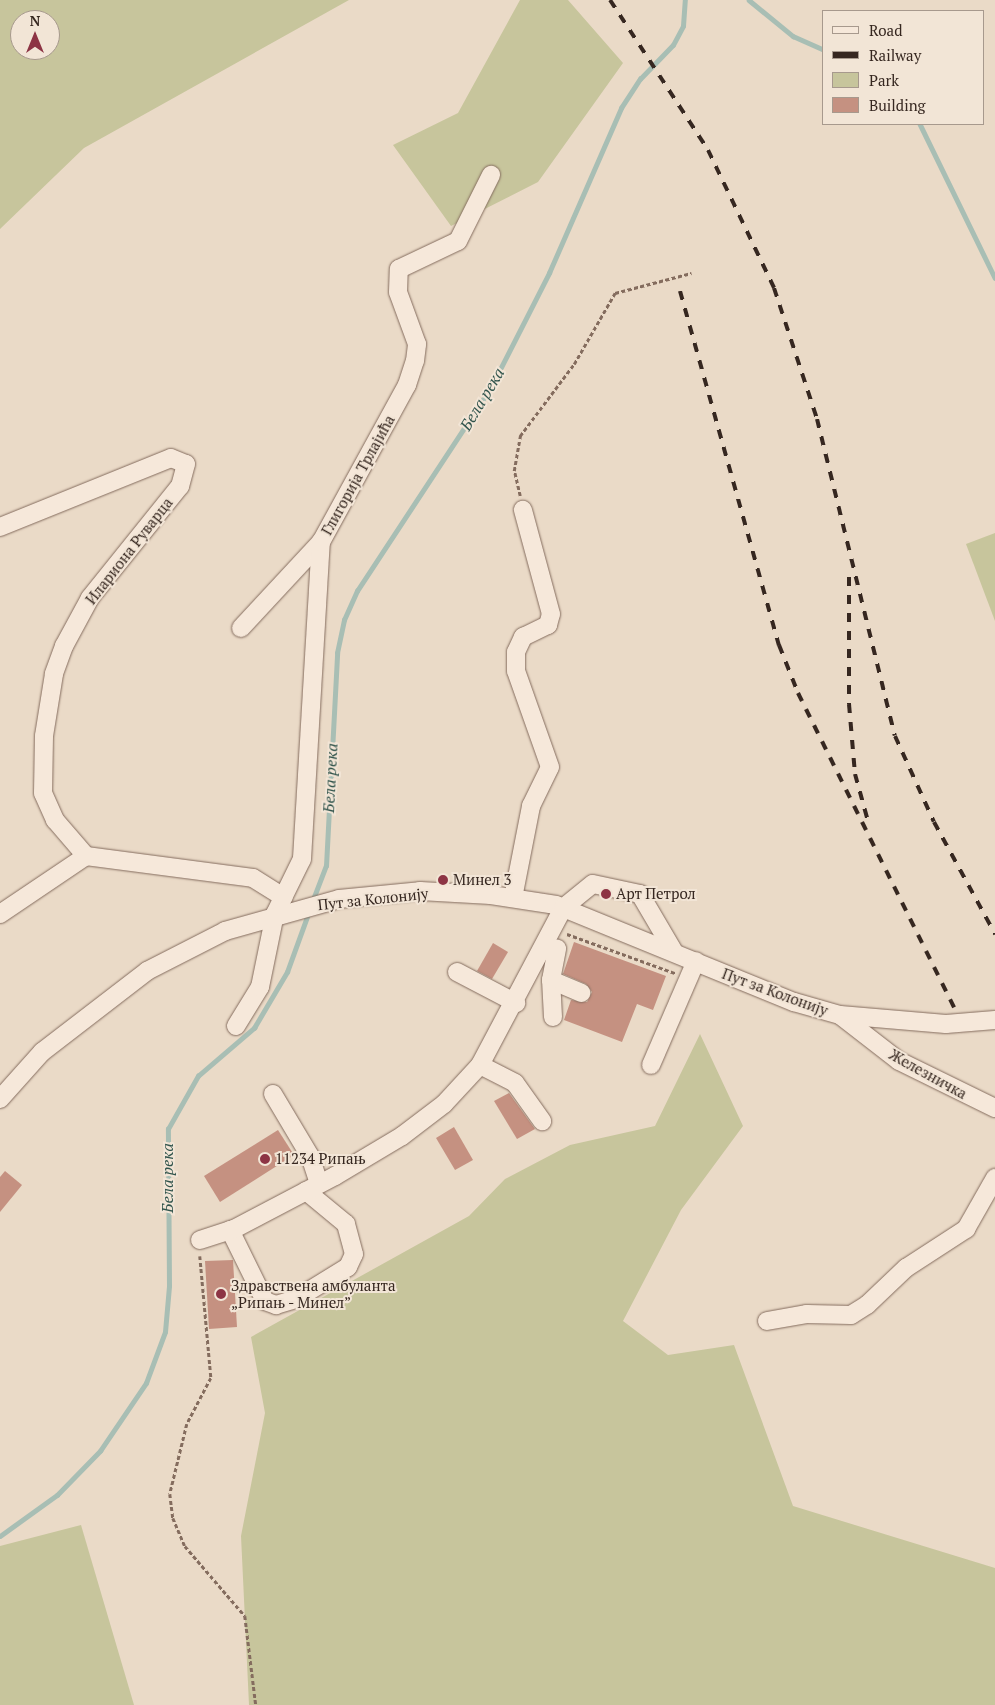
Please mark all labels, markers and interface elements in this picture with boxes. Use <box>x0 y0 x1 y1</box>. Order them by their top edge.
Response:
north arrow <box>10 10 60 60</box>
legend <box>822 10 985 125</box>
text: N <box>30 11 40 30</box>
text: Road <box>869 20 902 40</box>
text: Railway <box>869 45 921 65</box>
text: Park <box>869 70 899 90</box>
text: Building <box>869 95 926 115</box>
water label: Бела река <box>456 364 508 434</box>
street label: Глигорија Трлајића <box>318 412 398 538</box>
street label: Илариона Руварца <box>82 494 176 608</box>
water label: Бела река <box>319 743 341 813</box>
place label: Минел 3 <box>453 871 511 889</box>
marker: Минел 3 <box>437 874 449 886</box>
street label: Пут за Колонију <box>317 884 429 914</box>
place label: Арт Петрол <box>616 885 696 903</box>
marker: Арт Петрол <box>600 888 612 900</box>
street label: Пут за Колонију <box>720 964 830 1020</box>
street label: Железничка <box>886 1045 970 1103</box>
water label: Бела река <box>157 1143 177 1213</box>
place label: 11234 Рипањ <box>275 1150 366 1168</box>
marker: 11234 Рипањ <box>259 1153 271 1165</box>
place label: Здравствена амбуланта „Рипањ - Минел” <box>231 1276 396 1311</box>
marker: Здравствена амбуланта „Рипањ - Минел” <box>215 1288 227 1300</box>

